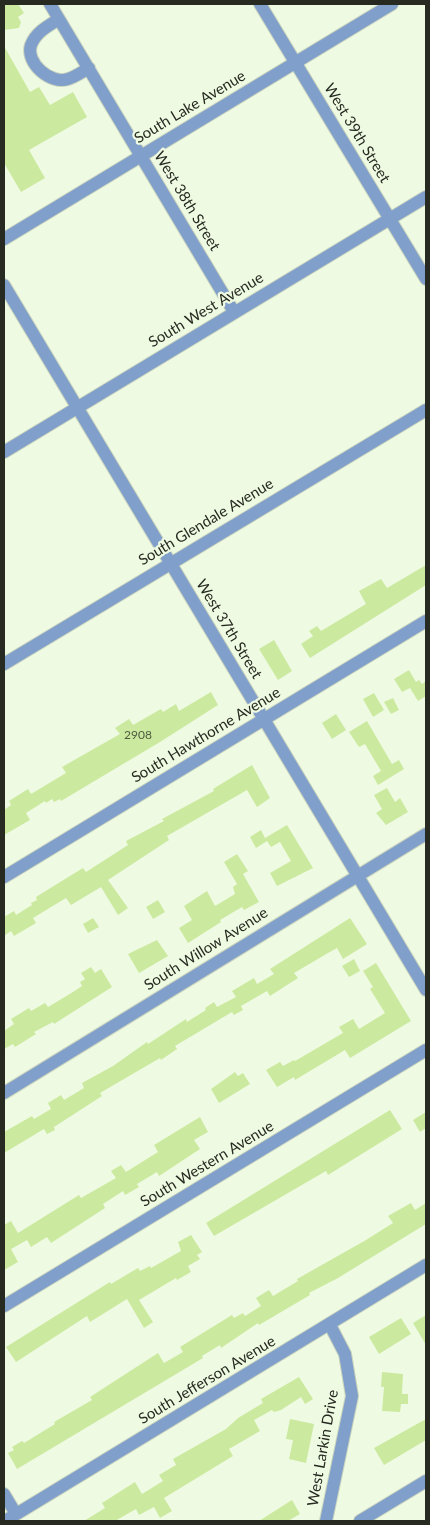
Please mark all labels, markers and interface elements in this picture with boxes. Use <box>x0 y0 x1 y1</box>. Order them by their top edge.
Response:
street label: South Lake Avenue <box>131 67 249 147</box>
street label: West 39th Street <box>320 80 394 186</box>
street label: West 38th Street <box>150 148 224 254</box>
street label: South West Avenue <box>145 269 267 351</box>
street label: South Glendale Avenue <box>135 475 277 569</box>
street label: West 37th Street <box>192 576 266 682</box>
street label: South Hawthorne Avenue <box>128 683 284 787</box>
house number: 2908 <box>124 728 152 742</box>
street label: South Willow Avenue <box>141 904 271 994</box>
street label: South Western Avenue <box>137 1117 277 1211</box>
street label: South Jefferson Avenue <box>135 1332 279 1428</box>
street label: West Larkin Drive <box>304 1388 342 1508</box>

